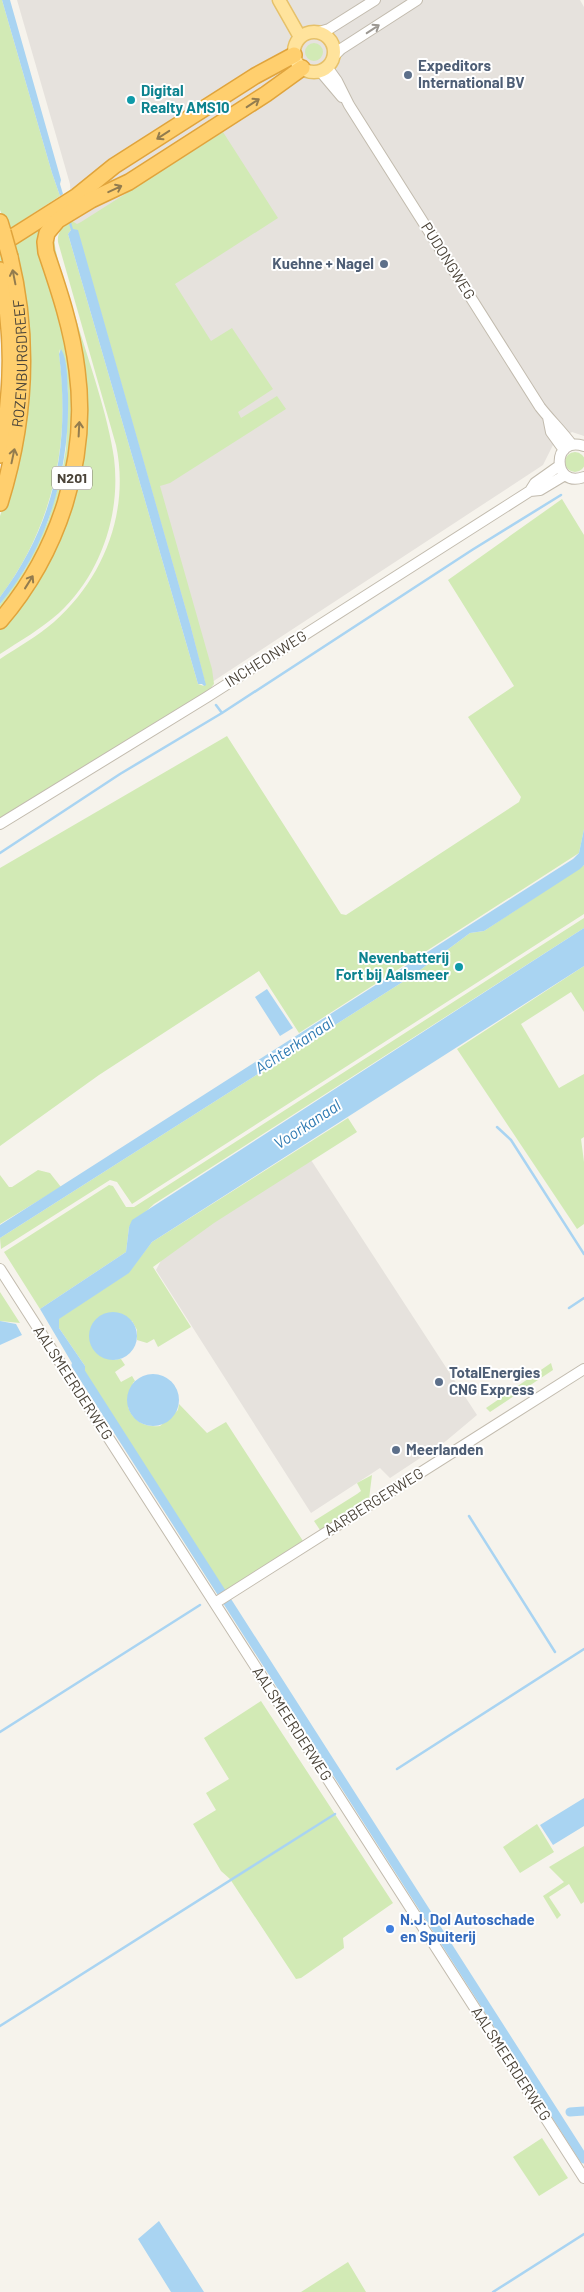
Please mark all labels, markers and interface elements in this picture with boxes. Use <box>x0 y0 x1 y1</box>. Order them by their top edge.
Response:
one-way arrow <box>366 23 380 34</box>
place label: Expeditors International BV <box>418 56 525 91</box>
marker: Expeditors International BV <box>402 69 414 81</box>
place label: Digital Realty AMS10 <box>141 81 230 116</box>
marker: Digital Realty AMS10 <box>125 94 137 106</box>
one-way arrow <box>245 98 259 108</box>
one-way arrow <box>156 130 170 140</box>
one-way arrow <box>107 184 122 193</box>
street label: PUDONGWEG <box>418 219 480 302</box>
place label: Kuehne + Nagel <box>272 254 374 272</box>
marker: Kuehne + Nagel <box>378 258 390 270</box>
one-way arrow <box>9 269 19 285</box>
street label: ROZENBURGDREEF <box>8 298 30 428</box>
one-way arrow <box>74 422 83 438</box>
one-way arrow <box>9 448 18 464</box>
road number: N201 <box>52 466 92 489</box>
one-way arrow <box>25 576 35 590</box>
street label: INCHEONWEG <box>221 626 310 690</box>
place label: Nevenbatterij Fort bij Aalsmeer <box>336 948 449 983</box>
marker: Nevenbatterij Fort bij Aalsmeer <box>453 961 465 973</box>
water label: Achterkanaal <box>251 1012 337 1077</box>
water label: Voorkanaal <box>270 1095 344 1152</box>
street label: AALSMEERDERWEG <box>30 1322 117 1443</box>
place label: TotalEnergies CNG Express <box>449 1363 541 1398</box>
marker: TotalEnergies CNG Express <box>433 1376 445 1388</box>
place label: Meerlanden <box>406 1440 483 1458</box>
marker: Meerlanden <box>390 1444 402 1456</box>
street label: AARBERGERWEG <box>321 1463 426 1539</box>
street label: AALSMEERDERWEG <box>249 1663 336 1784</box>
place label: N.J. Dol Autoschade en Spuiterij <box>400 1910 535 1945</box>
marker: N.J. Dol Autoschade en Spuiterij <box>384 1923 396 1935</box>
street label: AALSMEERDERWEG <box>468 2003 555 2124</box>

